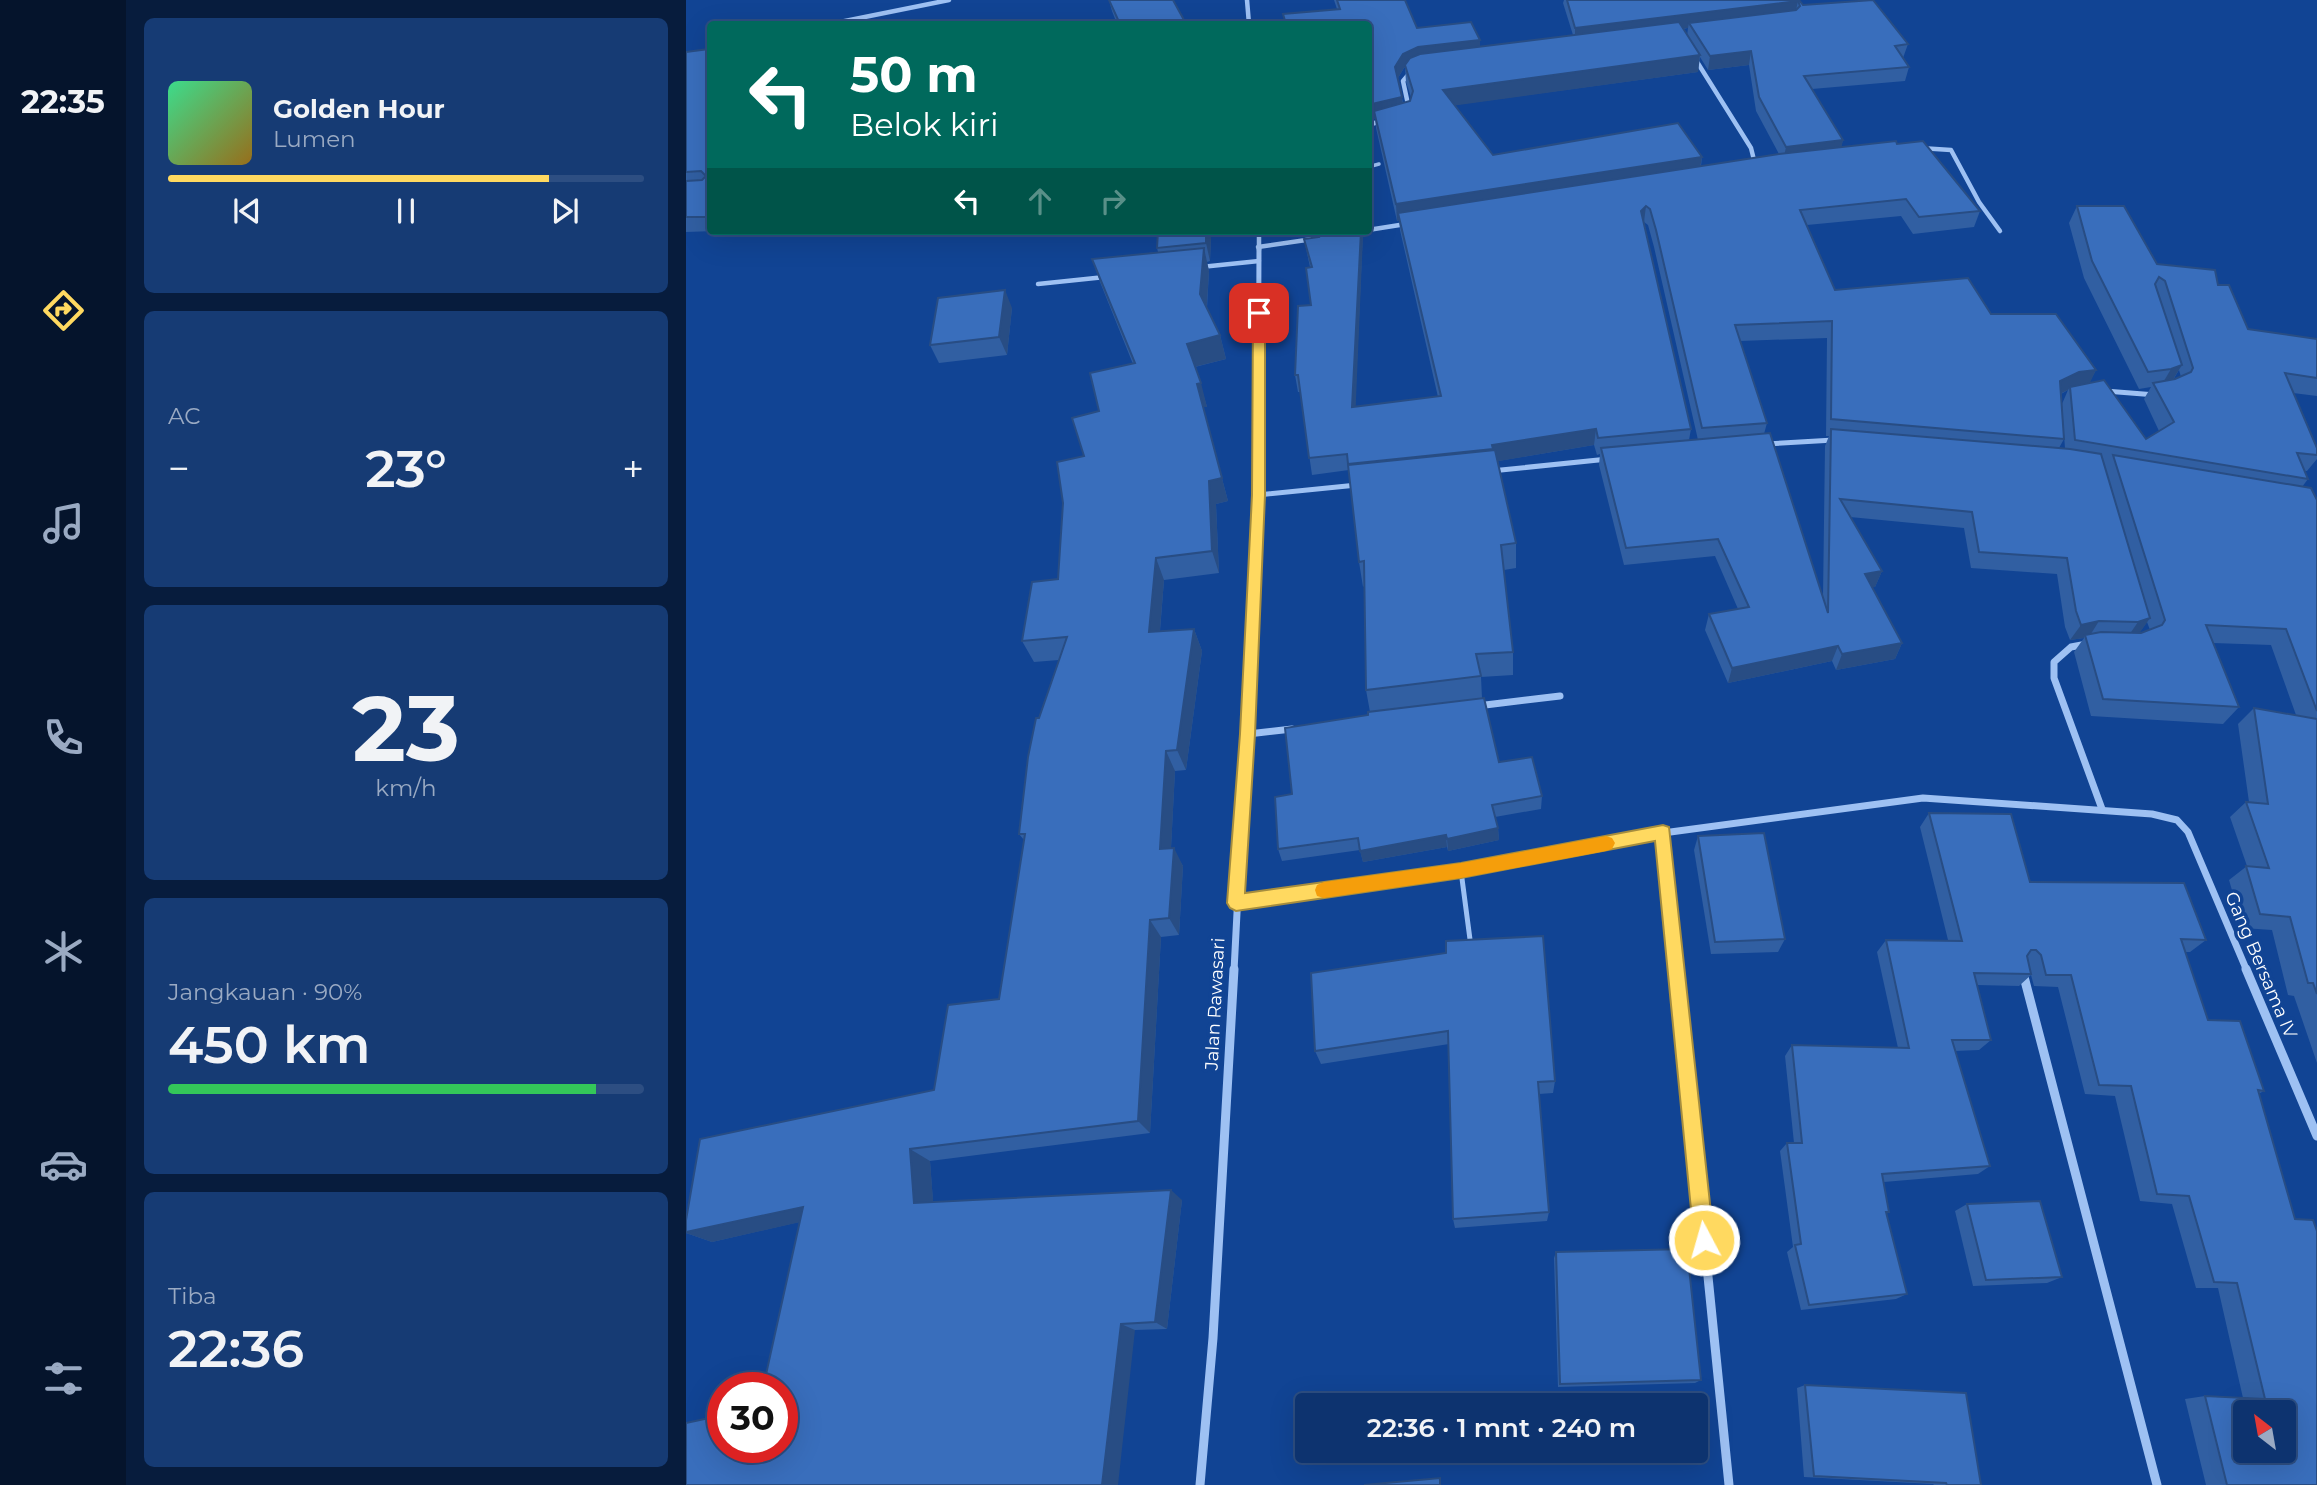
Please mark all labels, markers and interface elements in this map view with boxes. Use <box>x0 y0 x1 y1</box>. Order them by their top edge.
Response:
text: 50 m <box>850 45 978 104</box>
icon: left <box>735 49 826 140</box>
text: 22:35 <box>21 82 105 121</box>
text: Golden Hour <box>273 93 445 125</box>
text: Belok kiri <box>850 105 999 144</box>
text: Lumen <box>273 125 356 153</box>
icon: left <box>948 182 986 220</box>
icon: ahead <box>1021 182 1059 220</box>
icon: right <box>1094 182 1132 220</box>
icon: previous <box>228 192 266 230</box>
icon: pause <box>387 192 425 230</box>
icon: next <box>546 192 584 230</box>
pin <box>1229 283 1289 343</box>
icon: directions <box>39 286 88 335</box>
icon: arrive <box>1240 294 1278 332</box>
text: AC <box>168 402 201 430</box>
text: 23° <box>365 437 447 500</box>
text: − <box>168 445 190 492</box>
text: + <box>622 445 644 492</box>
icon: music <box>39 499 88 548</box>
text: 23 <box>352 673 460 784</box>
icon: phone <box>39 713 88 762</box>
text: km/h <box>375 774 437 802</box>
street label: Gang Bersama IV <box>2220 888 2302 1042</box>
icon: climate <box>39 927 88 976</box>
street label: Jalan Rawasari <box>1200 937 1229 1072</box>
text: Jangkauan · 90% <box>168 978 362 1006</box>
text: 450 km <box>168 1013 371 1076</box>
icon: car <box>39 1140 88 1189</box>
position arrow <box>1667 1203 1741 1277</box>
text: Tiba <box>168 1282 216 1310</box>
text: 22:36 <box>168 1317 304 1380</box>
icon: filters <box>39 1354 88 1403</box>
speed limit sign: 30 <box>707 1372 798 1463</box>
north arrow <box>2233 1400 2296 1463</box>
map controls <box>2233 1400 2296 1463</box>
text: 22:36 · 1 mnt · 240 m <box>1367 1412 1636 1444</box>

